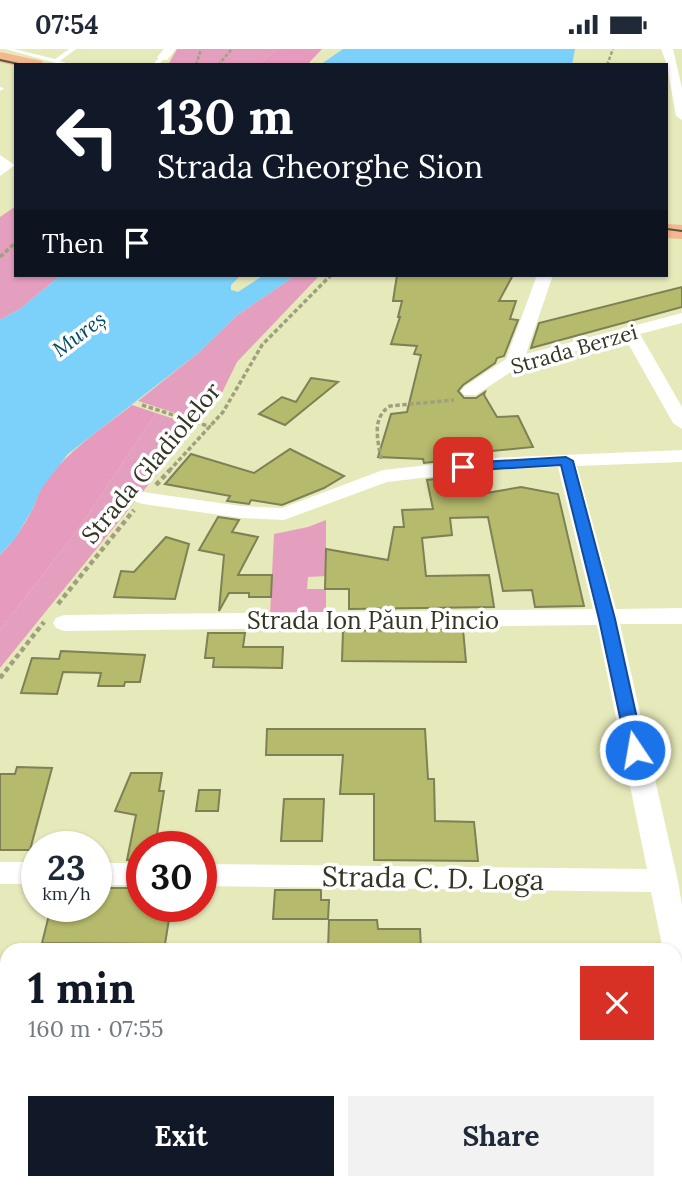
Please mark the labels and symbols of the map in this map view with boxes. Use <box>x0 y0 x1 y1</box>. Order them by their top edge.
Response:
water label: Mureș <box>47 305 111 363</box>
street label: Strada Berzei <box>508 318 640 380</box>
street label: Strada Gladiolelor <box>74 375 228 550</box>
pin <box>433 437 493 497</box>
street label: Strada Ion Păun Pincio <box>247 605 499 636</box>
position arrow <box>598 713 672 787</box>
speed limit sign: 30 <box>126 831 217 922</box>
street label: Strada C. D. Loga <box>322 858 544 898</box>

